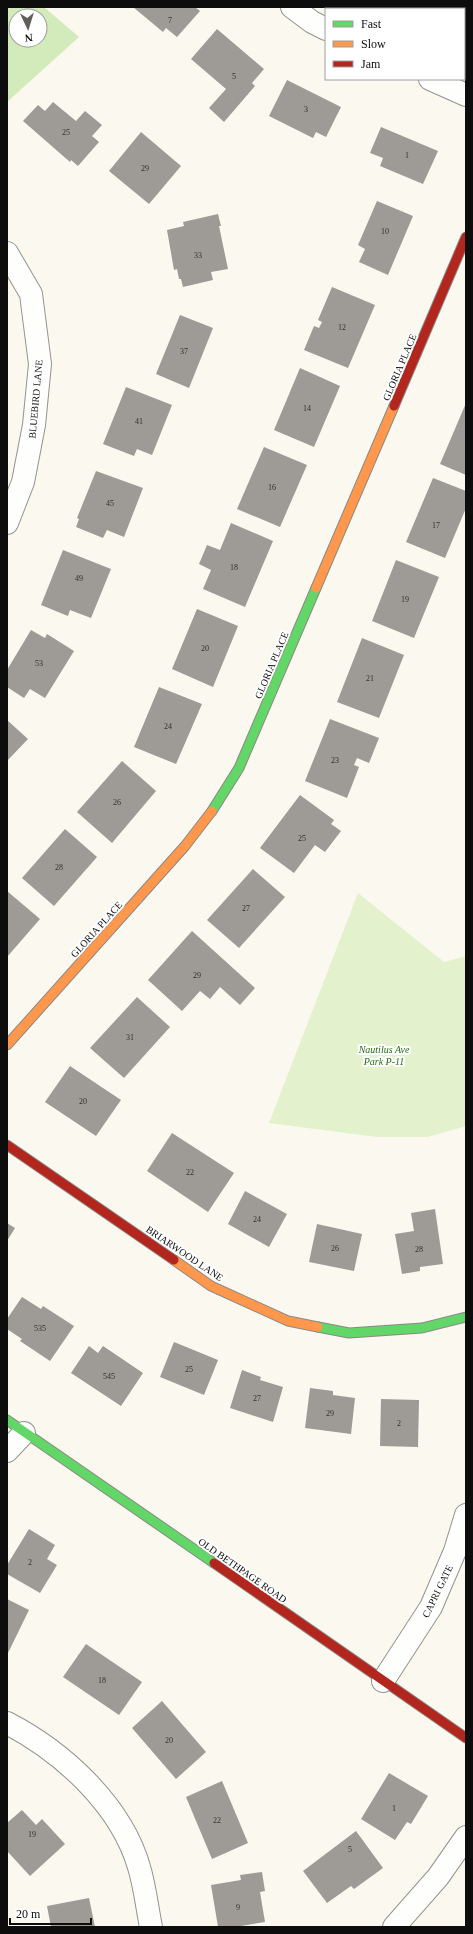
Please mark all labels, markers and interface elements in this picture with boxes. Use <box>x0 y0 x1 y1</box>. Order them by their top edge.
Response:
north arrow <box>8 8 48 48</box>
legend <box>325 8 465 80</box>
house number: 7 <box>168 16 172 25</box>
text: Fast <box>361 17 382 31</box>
text: N <box>24 32 33 44</box>
text: Slow <box>361 37 386 51</box>
text: Jam <box>361 57 381 71</box>
house number: 5 <box>232 72 236 81</box>
house number: 3 <box>304 105 308 114</box>
house number: 25 <box>62 128 70 137</box>
house number: 1 <box>405 151 409 160</box>
house number: 29 <box>141 164 149 173</box>
house number: 10 <box>381 227 389 236</box>
house number: 33 <box>194 251 202 260</box>
house number: 12 <box>338 323 346 332</box>
street label: GLORIA PLACE <box>380 332 418 402</box>
house number: 37 <box>180 347 188 356</box>
street label: BLUEBIRD LANE <box>27 359 44 439</box>
house number: 14 <box>303 404 311 413</box>
house number: 41 <box>135 417 143 426</box>
house number: 16 <box>268 483 276 492</box>
house number: 45 <box>106 499 114 508</box>
house number: 17 <box>432 521 440 530</box>
house number: 18 <box>230 563 238 572</box>
house number: 49 <box>75 574 83 583</box>
house number: 19 <box>401 595 409 604</box>
street label: GLORIA PLACE <box>252 630 290 700</box>
house number: 20 <box>201 644 209 653</box>
house number: 53 <box>35 659 43 668</box>
house number: 21 <box>366 674 374 683</box>
house number: 24 <box>164 722 172 731</box>
house number: 23 <box>331 756 339 765</box>
house number: 26 <box>113 798 121 807</box>
house number: 25 <box>298 834 306 843</box>
house number: 28 <box>55 863 63 872</box>
street label: GLORIA PLACE <box>68 899 124 960</box>
house number: 27 <box>242 904 250 913</box>
house number: 29 <box>193 971 201 980</box>
house number: 31 <box>126 1033 134 1042</box>
park label: Nautilus Ave Park P-11 <box>358 1044 410 1067</box>
house number: 20 <box>79 1097 87 1106</box>
house number: 22 <box>186 1168 194 1177</box>
house number: 24 <box>253 1215 261 1224</box>
street label: BRIARWOOD LANE <box>144 1224 225 1283</box>
house number: 26 <box>331 1244 339 1253</box>
house number: 28 <box>415 1245 423 1254</box>
house number: 535 <box>34 1324 46 1333</box>
house number: 25 <box>185 1365 193 1374</box>
house number: 545 <box>103 1372 115 1381</box>
house number: 27 <box>253 1394 261 1403</box>
house number: 29 <box>326 1409 334 1418</box>
house number: 2 <box>397 1419 401 1428</box>
street label: OLD BETHPAGE ROAD <box>196 1536 289 1605</box>
house number: 2 <box>28 1558 32 1567</box>
street label: CAPRI GATE <box>420 1563 455 1619</box>
house number: 18 <box>98 1676 106 1685</box>
house number: 20 <box>165 1736 173 1745</box>
house number: 1 <box>392 1804 396 1813</box>
house number: 22 <box>213 1816 221 1825</box>
house number: 19 <box>28 1830 36 1839</box>
house number: 5 <box>348 1845 352 1854</box>
scale bar <box>10 1900 91 1926</box>
house number: 9 <box>236 1903 240 1912</box>
text: 20 m <box>16 1907 41 1921</box>

